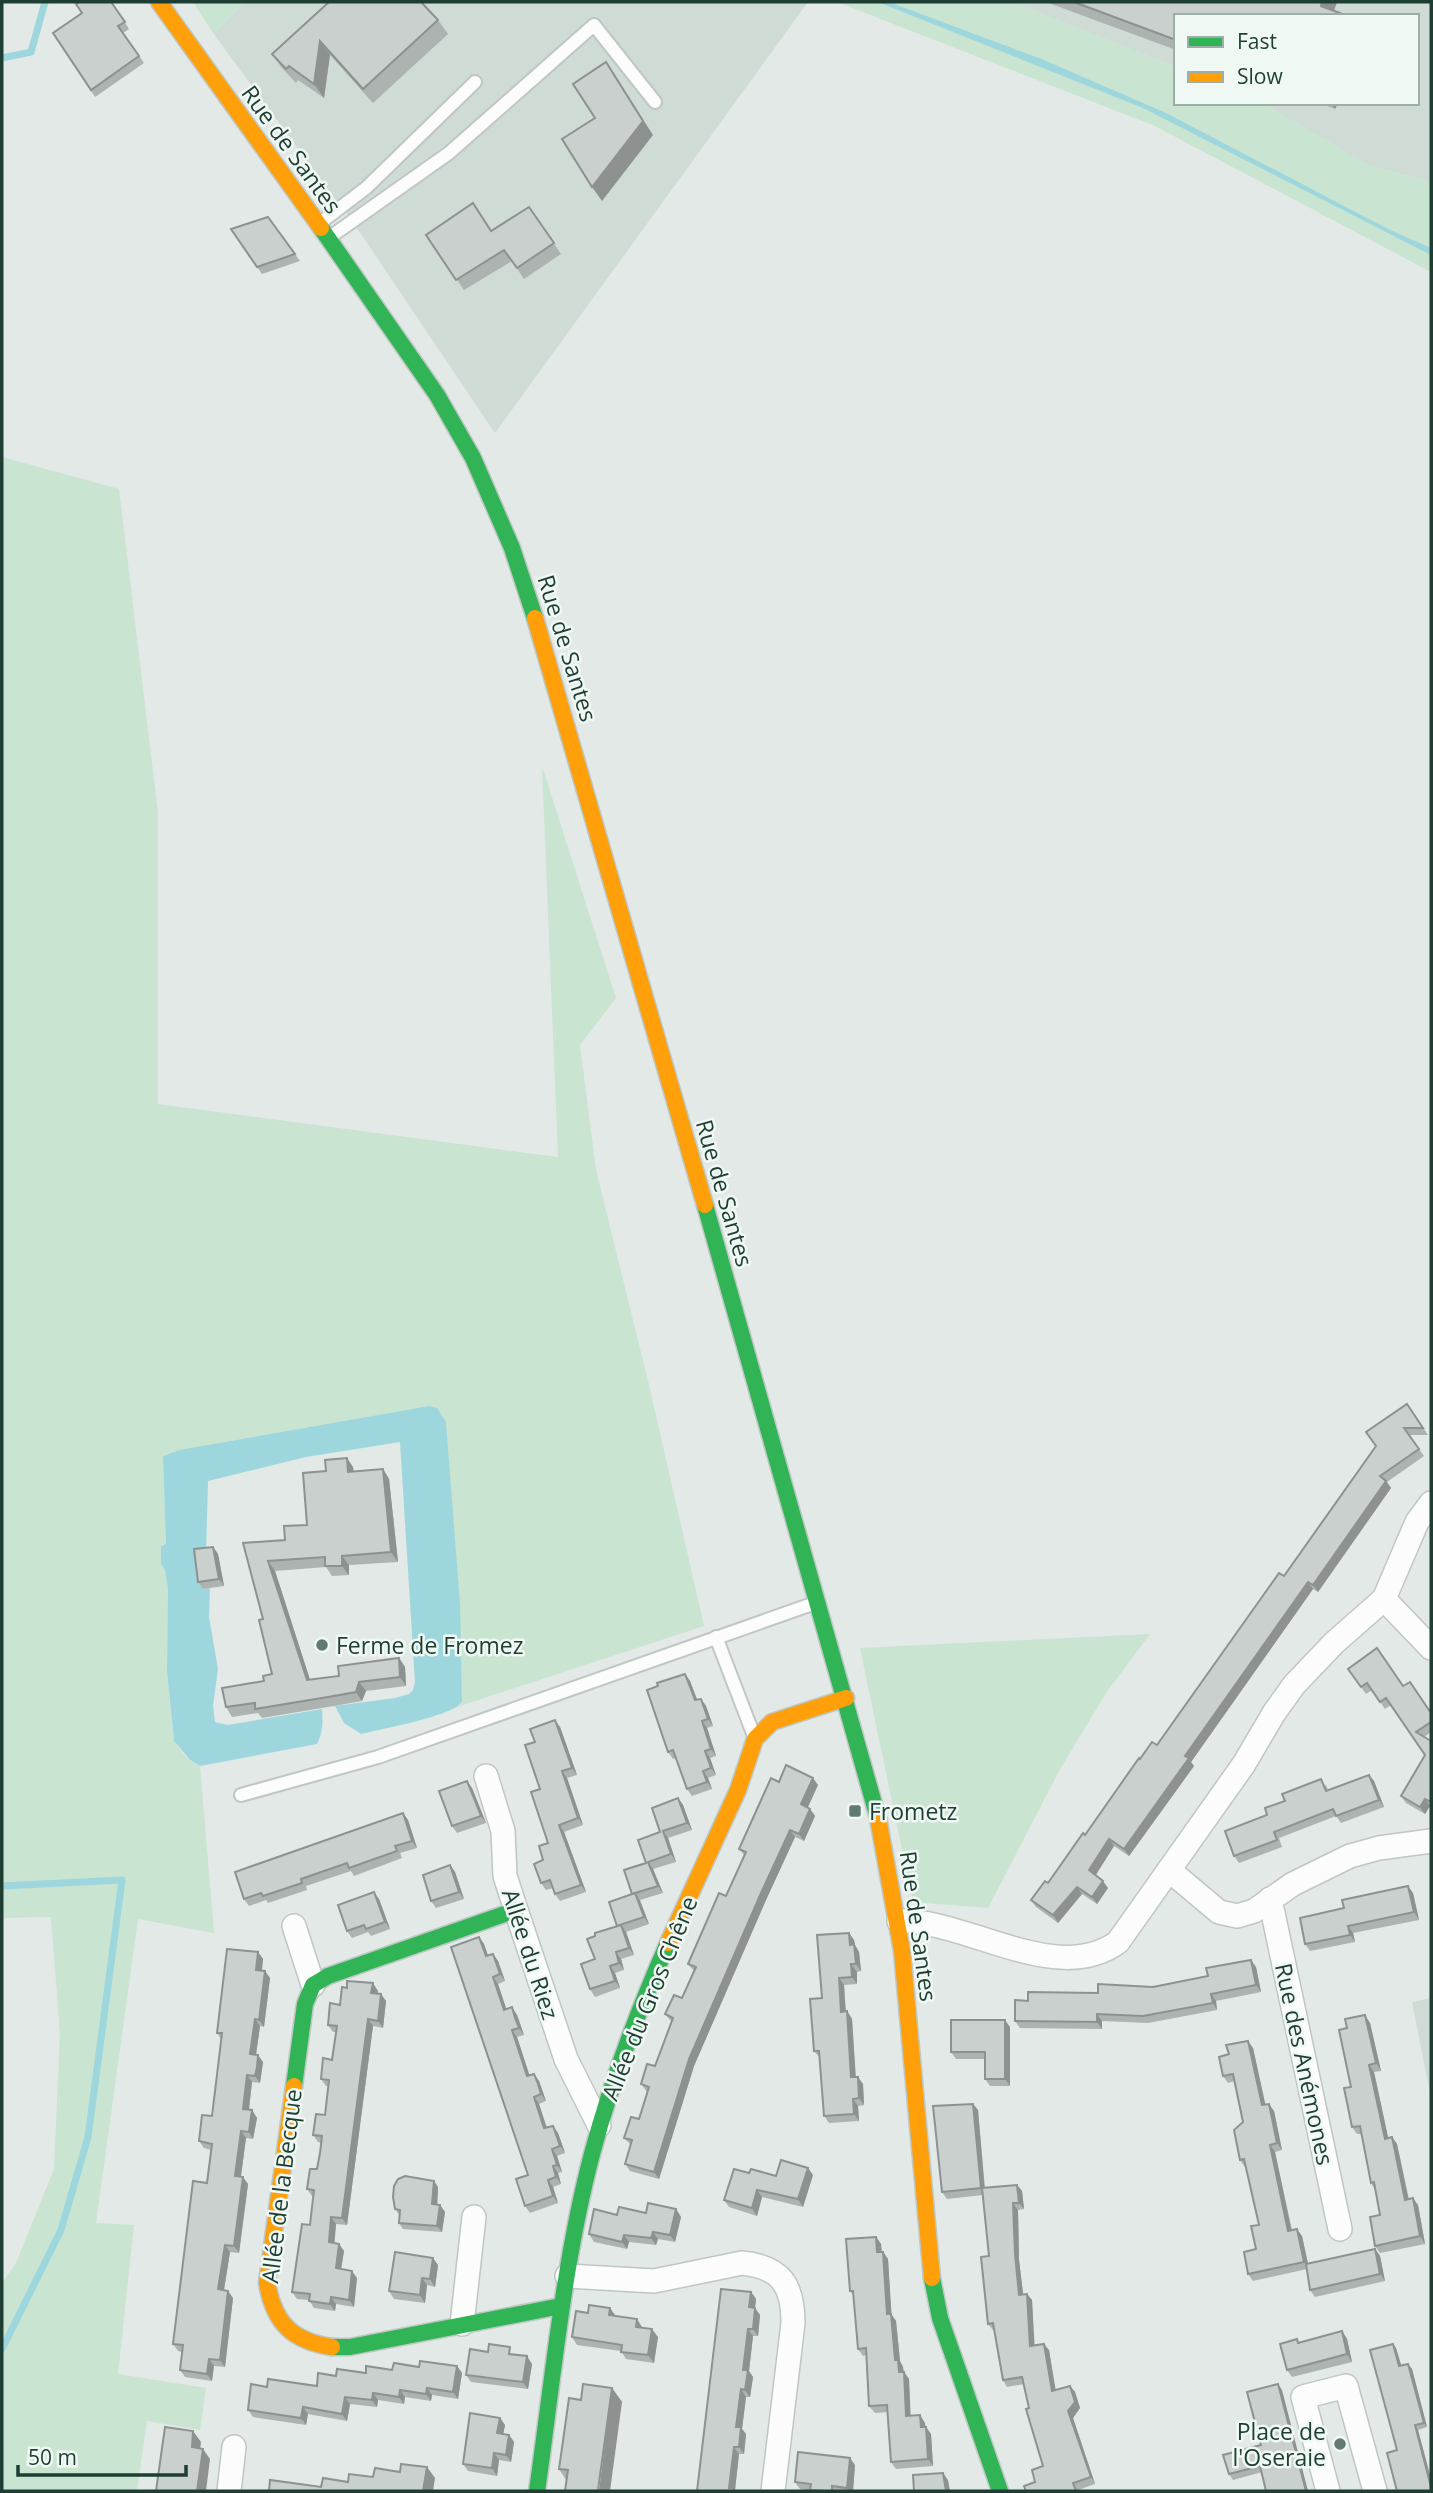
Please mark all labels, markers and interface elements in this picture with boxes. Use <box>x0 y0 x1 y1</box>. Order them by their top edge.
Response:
legend <box>1174 14 1419 105</box>
text: Fast <box>1237 27 1277 55</box>
text: Slow <box>1237 62 1283 90</box>
street label: Rue de Santes <box>234 78 350 220</box>
street label: Rue de Santes <box>531 571 605 725</box>
street label: Rue de Santes <box>689 1116 761 1270</box>
place label: Ferme de Fromez <box>336 1629 523 1661</box>
marker: Ferme de Fromez <box>314 1637 330 1653</box>
place label: Frometz <box>869 1795 957 1827</box>
marker: Frometz <box>847 1803 863 1819</box>
street label: Rue de Santes <box>893 1849 945 2003</box>
street label: Allée du Riez <box>495 1884 567 2024</box>
street label: Allée du Gros Chêne <box>593 1891 705 2105</box>
street label: Rue des Anémones <box>1268 1960 1342 2168</box>
street label: Allée de la Becque <box>253 2087 309 2285</box>
place label: Place de l'Oseraie <box>1232 2415 1326 2473</box>
scale bar <box>18 2434 186 2478</box>
marker: Place de l'Oseraie <box>1332 2436 1348 2452</box>
text: 50 m <box>28 2443 77 2471</box>

